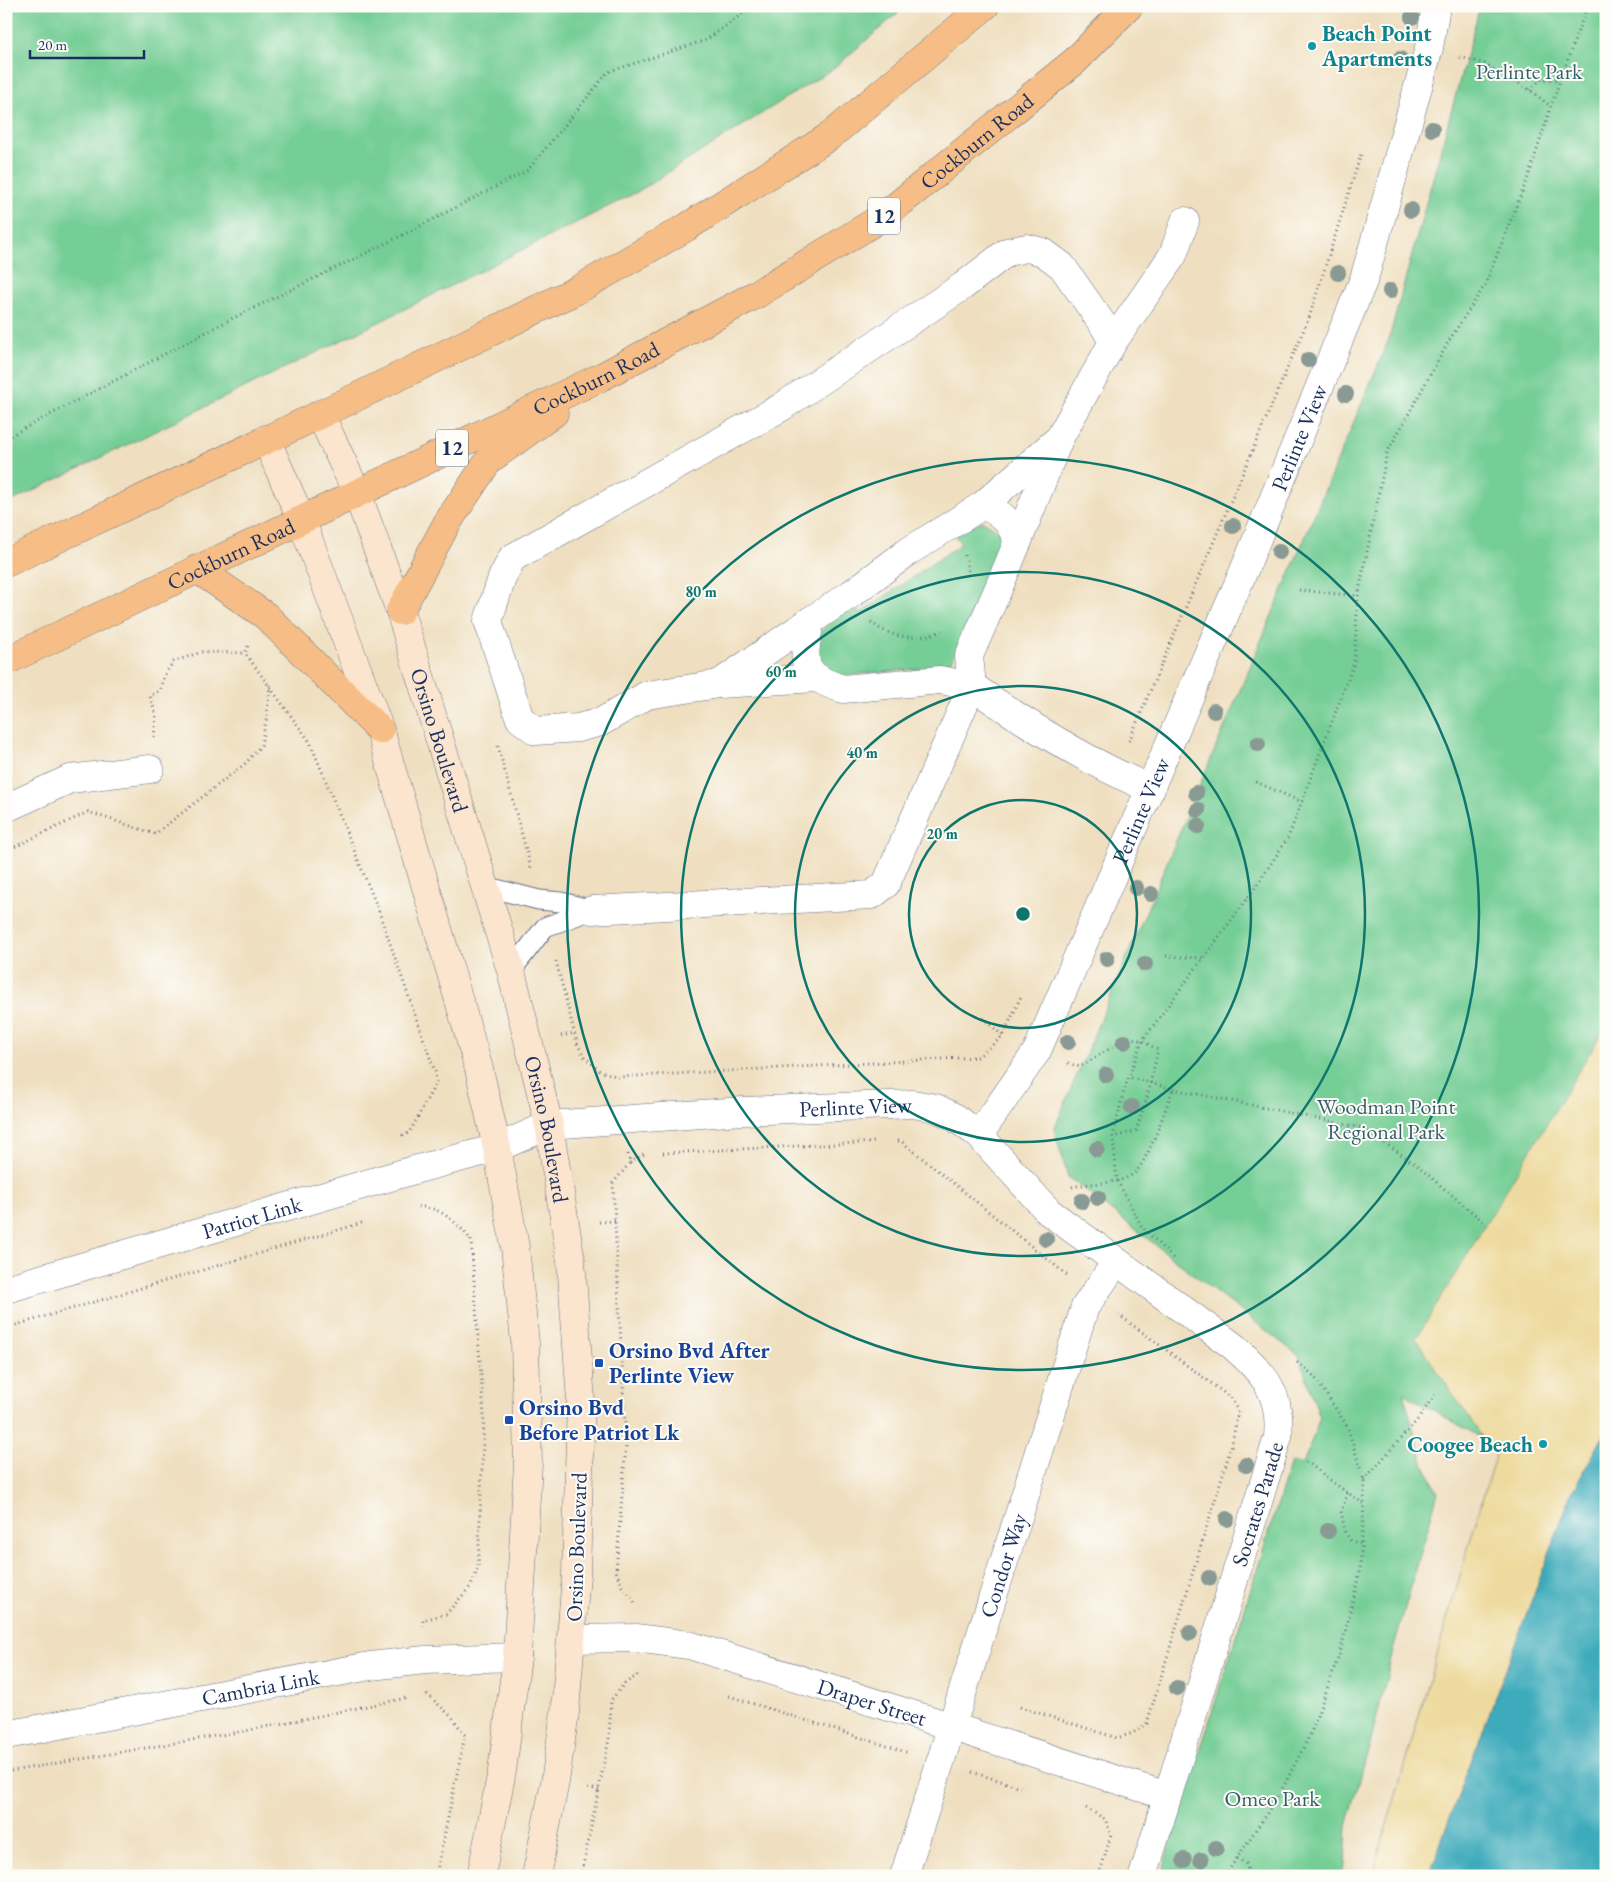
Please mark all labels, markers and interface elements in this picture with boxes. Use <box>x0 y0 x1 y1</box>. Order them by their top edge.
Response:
place label: Beach Point Apartments <box>1321 19 1432 73</box>
scale bar <box>30 28 144 60</box>
text: 20 m <box>38 35 67 54</box>
marker: Beach Point Apartments <box>1306 40 1318 52</box>
park label: Perlinte Park <box>1476 57 1583 86</box>
street label: Cockburn Road <box>914 86 1040 196</box>
road number: 12 <box>868 198 900 235</box>
street label: Cockburn Road <box>528 334 665 423</box>
street label: Perlinte View <box>1264 379 1334 495</box>
road number: 12 <box>436 429 468 466</box>
street label: Cockburn Road <box>162 511 300 597</box>
text: 80 m <box>685 582 717 601</box>
text: 60 m <box>765 662 797 681</box>
street label: Orsino Boulevard <box>403 665 475 817</box>
text: 40 m <box>846 743 878 762</box>
street label: Perlinte View <box>1105 752 1177 868</box>
text: 20 m <box>926 824 958 843</box>
centre of rings <box>1014 905 1032 923</box>
street label: Orsino Boulevard <box>517 1053 576 1206</box>
street label: Perlinte View <box>799 1090 913 1124</box>
park label: Woodman Point Regional Park <box>1317 1092 1455 1146</box>
street label: Patriot Link <box>199 1189 306 1246</box>
place label: Orsino Bvd After Perlinte View <box>609 1336 771 1390</box>
marker: Orsino Bvd After Perlinte View <box>593 1357 605 1369</box>
place label: Orsino Bvd Before Patriot Lk <box>519 1393 680 1447</box>
marker: Orsino Bvd Before Patriot Lk <box>503 1414 515 1426</box>
place label: Coogee Beach <box>1407 1430 1533 1459</box>
street label: Socrates Parade <box>1225 1438 1290 1570</box>
marker: Coogee Beach <box>1537 1438 1549 1450</box>
street label: Orsino Boulevard <box>559 1471 594 1622</box>
street label: Condor Way <box>973 1509 1034 1621</box>
street label: Cambria Link <box>199 1662 322 1713</box>
street label: Draper Street <box>814 1672 930 1733</box>
park label: Omeo Park <box>1224 1784 1320 1813</box>

